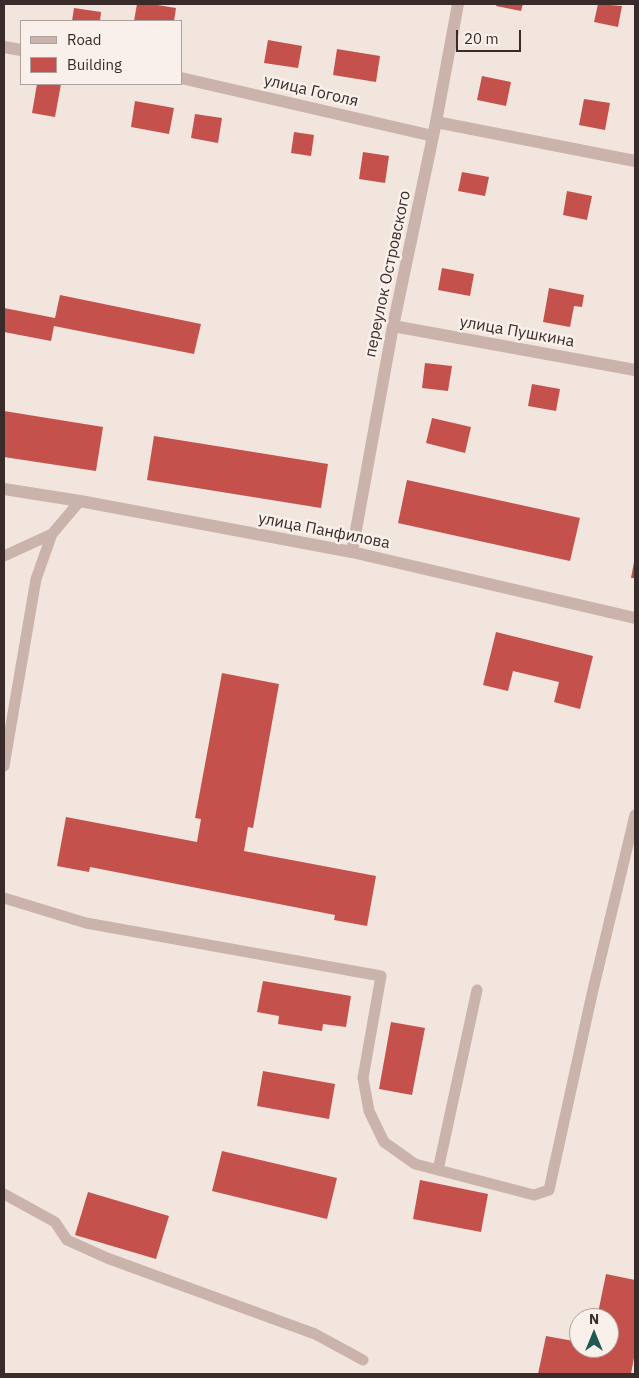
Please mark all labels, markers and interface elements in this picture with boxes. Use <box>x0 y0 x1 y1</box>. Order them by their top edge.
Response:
legend <box>20 20 182 85</box>
scale bar <box>459 20 524 52</box>
text: 20 m <box>464 29 499 48</box>
text: Road <box>67 30 102 49</box>
text: Building <box>67 55 122 74</box>
street label: улица Гоголя <box>262 71 360 111</box>
street label: переулок Островского <box>361 189 415 359</box>
street label: улица Пушкина <box>458 312 576 352</box>
street label: улица Панфилова <box>256 509 392 553</box>
north arrow <box>569 1308 619 1358</box>
text: N <box>589 1310 599 1328</box>

